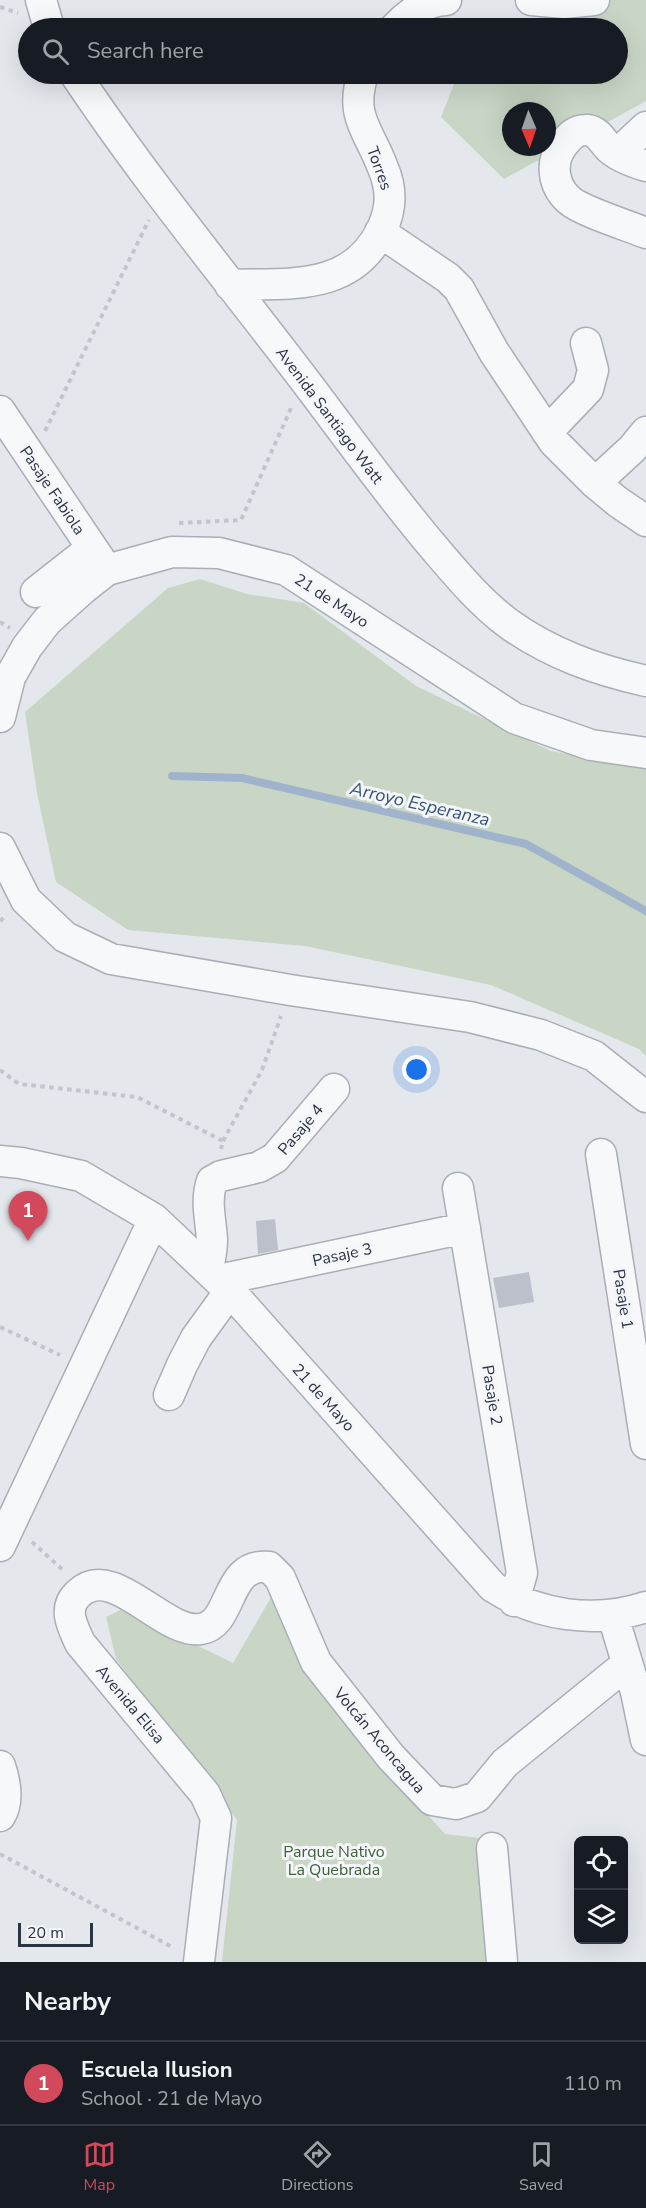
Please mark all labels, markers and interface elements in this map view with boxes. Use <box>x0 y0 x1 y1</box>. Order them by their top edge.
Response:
search box <box>18 18 628 84</box>
icon: search <box>39 35 72 68</box>
text: Search here <box>87 36 204 66</box>
north arrow <box>502 102 556 156</box>
street label: Torres <box>361 143 397 193</box>
street label: Avenida Santiago Watt <box>270 343 388 489</box>
street label: Pasaje Fabiola <box>14 442 90 539</box>
street label: 21 de Mayo <box>290 569 373 633</box>
water label: Arroyo Esperanza <box>347 776 492 832</box>
your location <box>402 1055 431 1084</box>
street label: Pasaje 4 <box>273 1099 329 1160</box>
pin: 1 <box>9 1192 48 1241</box>
street label: Pasaje 3 <box>310 1238 374 1272</box>
street label: Pasaje 1 <box>607 1268 639 1331</box>
street label: 21 de Mayo <box>287 1359 360 1436</box>
street label: Pasaje 2 <box>476 1364 508 1427</box>
street label: Avenida Elisa <box>91 1661 170 1749</box>
street label: Volcán Aconcagua <box>328 1682 430 1798</box>
map controls <box>574 1836 628 1944</box>
button: locate <box>574 1836 628 1890</box>
park label: Parque Nativo La Quebrada <box>283 1841 385 1881</box>
button: layers <box>574 1890 628 1944</box>
scale bar <box>18 1920 93 1948</box>
text: 20 m <box>27 1922 64 1944</box>
text: Nearby <box>24 1984 111 2019</box>
text: Escuela Ilusion <box>81 2055 233 2085</box>
text: 1 <box>38 2070 50 2097</box>
text: 110 m <box>564 2070 622 2097</box>
text: School · 21 de Mayo <box>81 2085 262 2112</box>
tab: Map <box>83 2138 116 2196</box>
tab: Directions <box>281 2138 353 2196</box>
tab: Saved <box>519 2138 563 2196</box>

